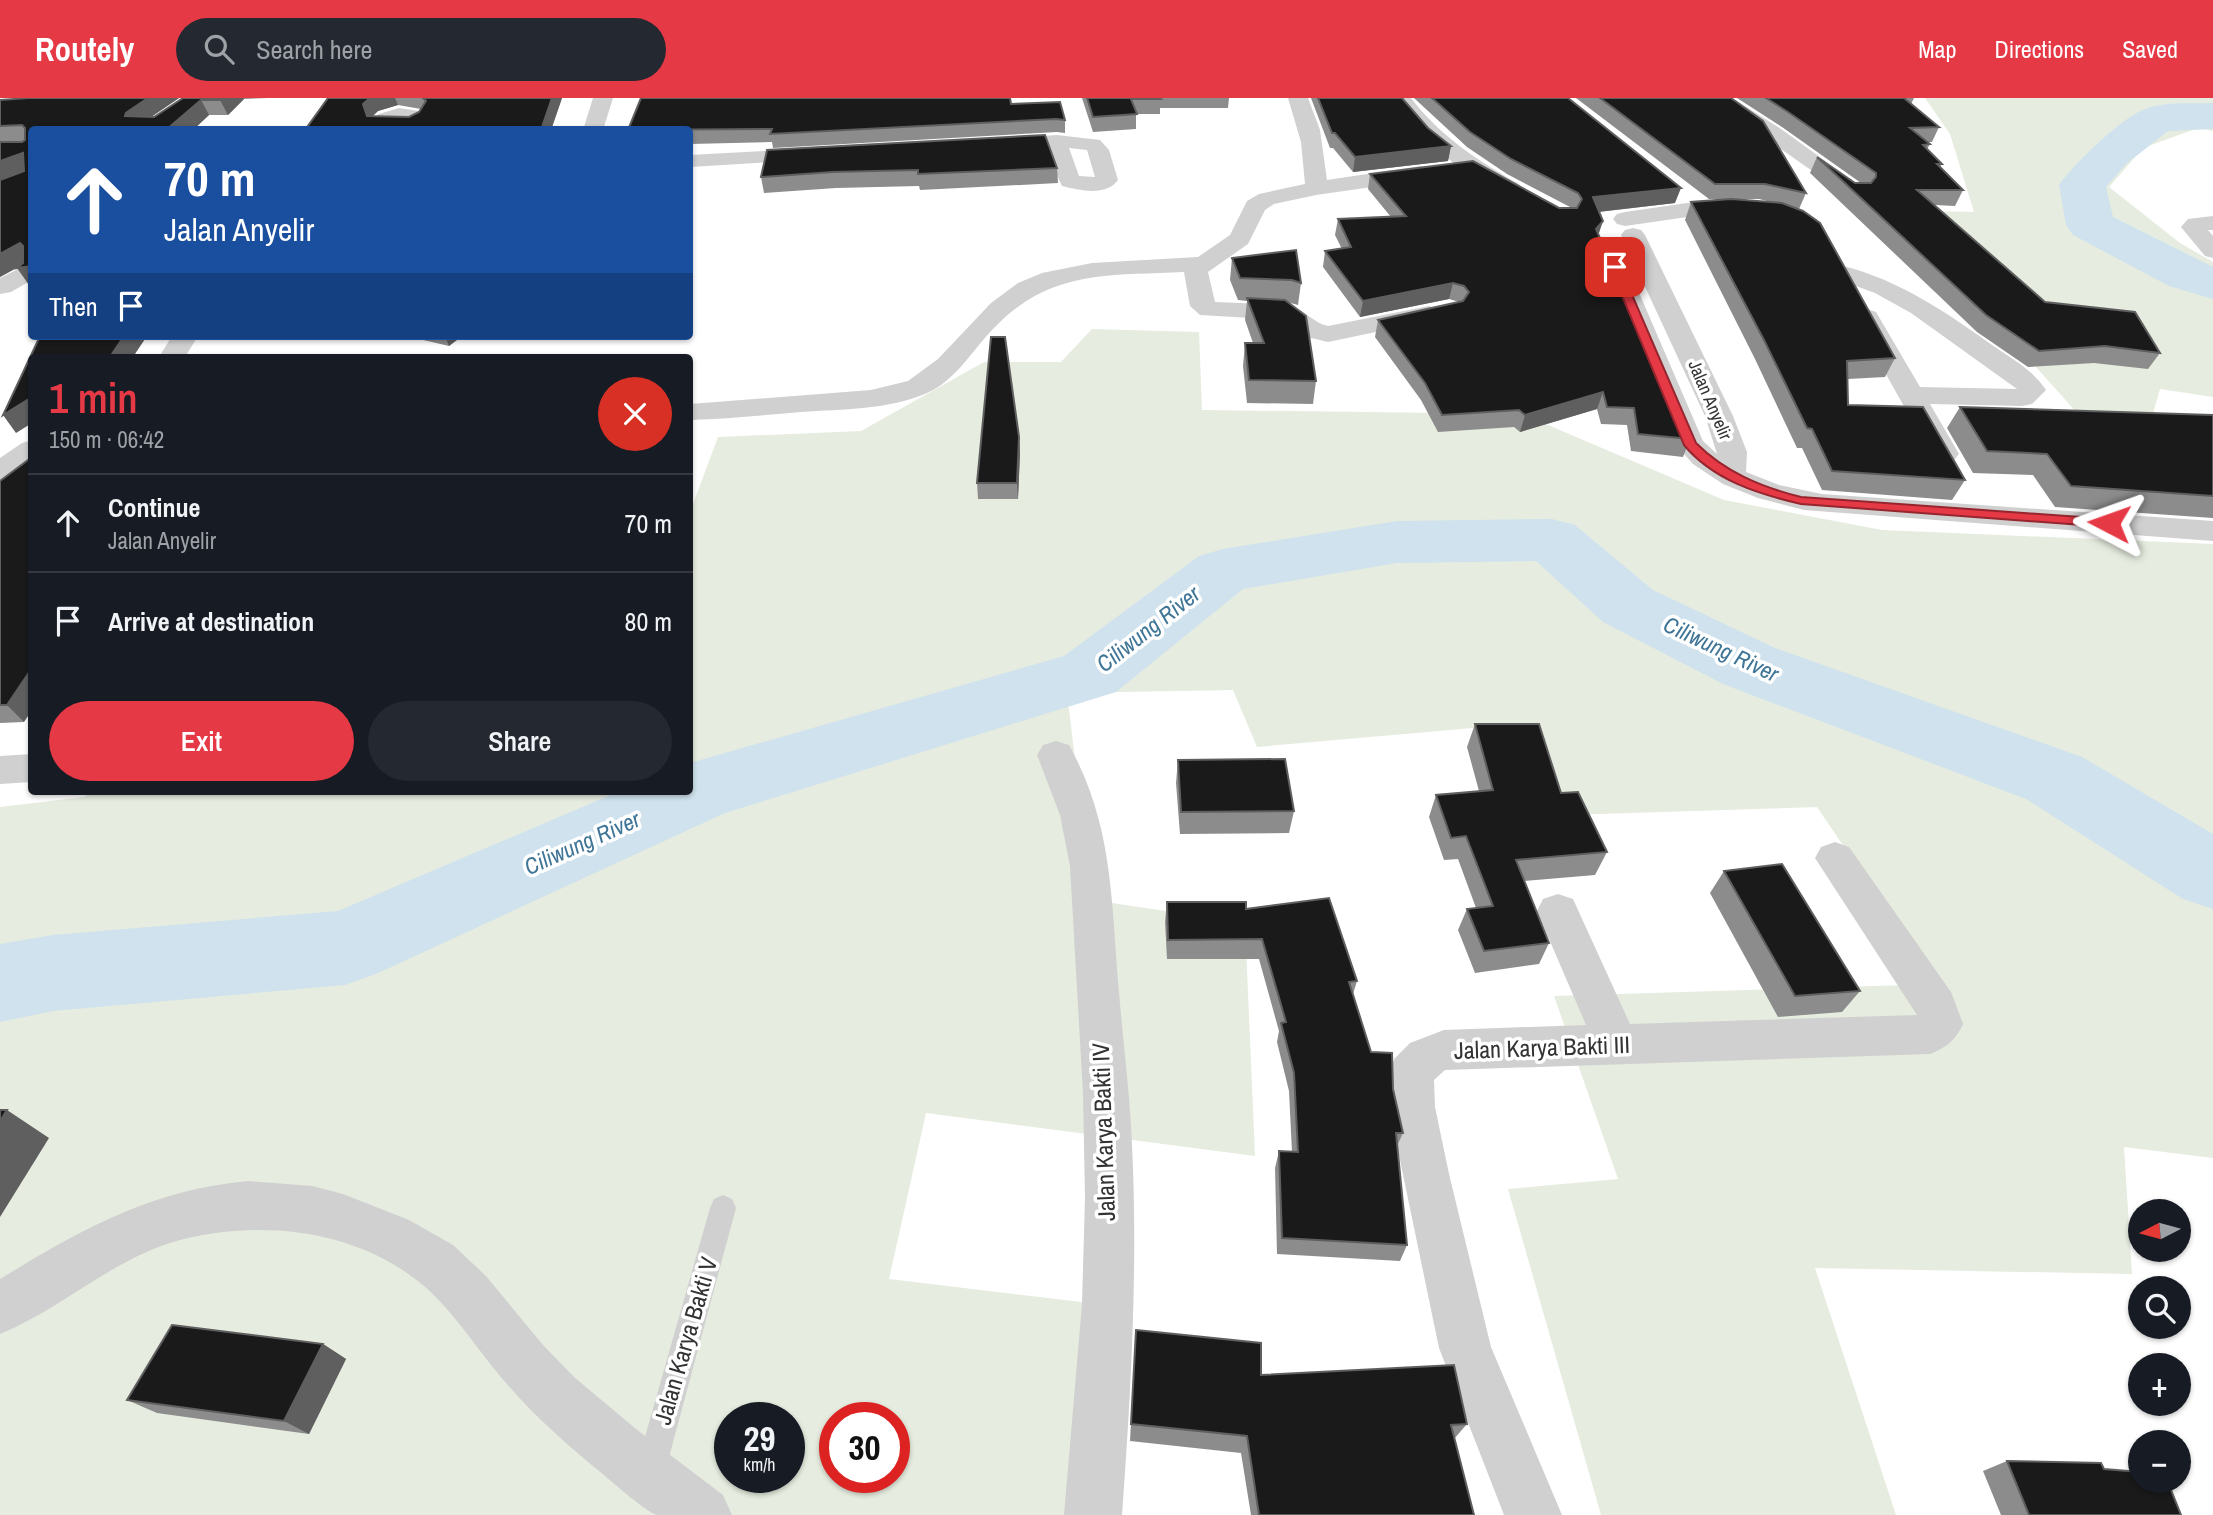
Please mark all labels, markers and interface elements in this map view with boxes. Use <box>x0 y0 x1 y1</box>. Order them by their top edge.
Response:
search box <box>176 18 666 81</box>
text: Routely <box>35 27 134 71</box>
icon: search <box>200 30 238 68</box>
text: Search here <box>256 32 372 67</box>
text: Map <box>1918 33 1956 65</box>
text: Directions <box>1994 33 2084 65</box>
text: Saved <box>2122 33 2178 65</box>
text: 70 m <box>164 145 256 211</box>
icon: ahead <box>49 154 140 245</box>
text: Jalan Anyelir <box>164 208 314 251</box>
pin <box>1585 237 1645 297</box>
icon: arrive <box>1596 248 1634 286</box>
icon: arrive <box>112 287 150 325</box>
text: Then <box>49 289 98 324</box>
street label: Jalan Anyelir <box>1682 356 1739 444</box>
text: 1 min <box>49 370 138 426</box>
button: close <box>598 377 672 451</box>
text: 150 m · 06:42 <box>49 424 164 455</box>
position arrow <box>2072 486 2146 560</box>
text: Continue <box>108 490 200 525</box>
icon: ahead <box>49 504 87 542</box>
text: 70 m <box>625 506 672 541</box>
text: Jalan Anyelir <box>108 525 216 556</box>
water label: Ciliwung River <box>1089 578 1207 679</box>
icon: arrive <box>49 602 87 640</box>
text: Arrive at destination <box>108 604 314 639</box>
text: 80 m <box>625 604 672 639</box>
water label: Ciliwung River <box>1659 608 1784 689</box>
button: Exit <box>49 701 354 781</box>
button: Share <box>368 701 672 781</box>
water label: Ciliwung River <box>519 803 645 882</box>
street label: Jalan Karya Bakti III <box>1453 1028 1631 1066</box>
street label: Jalan Karya Bakti IV <box>1084 1042 1122 1222</box>
north arrow <box>2128 1199 2191 1262</box>
map controls <box>2128 1199 2191 1493</box>
street label: Jalan Karya Bakti V <box>646 1253 724 1428</box>
button: search <box>2128 1276 2191 1339</box>
button: + <box>2128 1353 2191 1416</box>
speed limit sign: 30 <box>819 1402 910 1493</box>
text: 29 <box>744 1415 775 1462</box>
button: − <box>2128 1430 2191 1493</box>
text: km/h <box>744 1452 776 1477</box>

